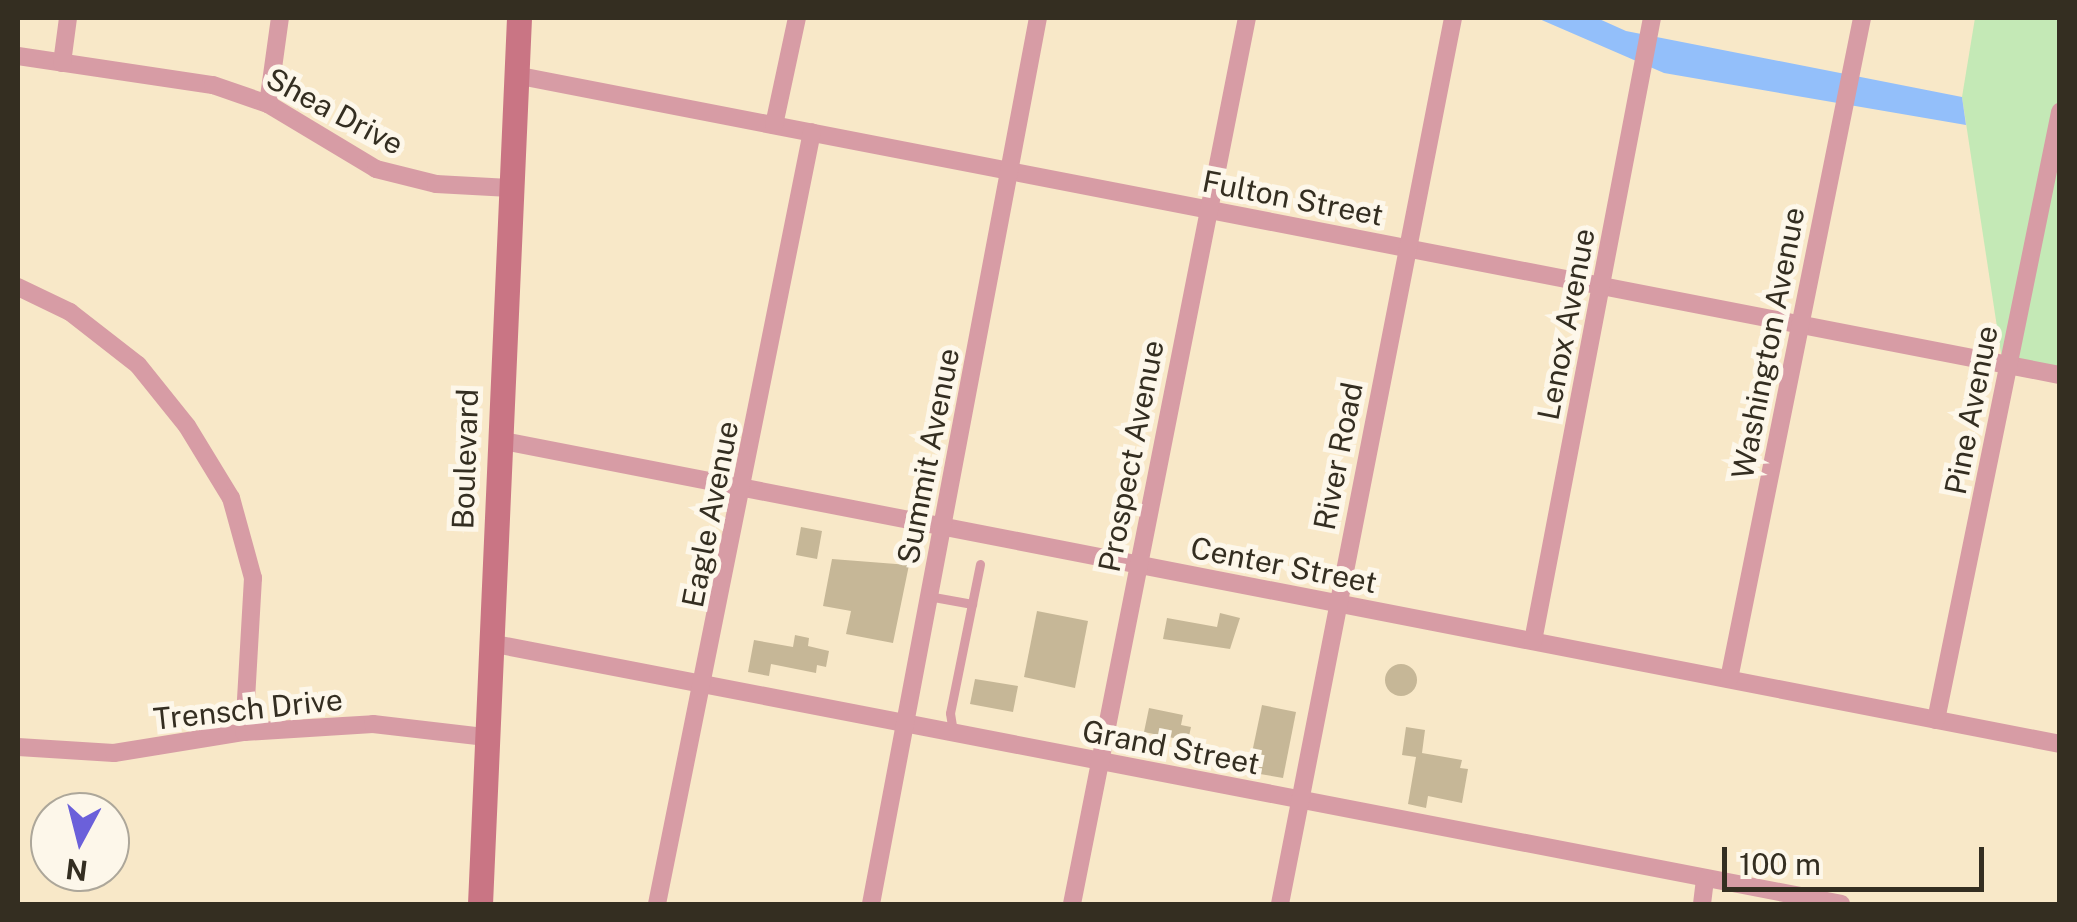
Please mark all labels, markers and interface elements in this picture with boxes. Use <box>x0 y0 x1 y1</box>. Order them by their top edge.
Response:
street label: Shea Drive <box>260 60 410 162</box>
street label: Fulton Street <box>1199 163 1387 233</box>
street label: Washington Avenue <box>1724 204 1812 482</box>
street label: Lenox Avenue <box>1530 225 1602 423</box>
street label: Pine Avenue <box>1937 322 2005 498</box>
street label: Prospect Avenue <box>1091 337 1171 575</box>
street label: Summit Avenue <box>889 345 967 567</box>
street label: River Road <box>1306 379 1370 533</box>
street label: Boulevard <box>445 388 485 530</box>
street label: Eagle Avenue <box>674 418 746 610</box>
street label: Center Street <box>1188 529 1380 601</box>
street label: Trensch Drive <box>152 681 344 737</box>
street label: Grand Street <box>1079 712 1263 782</box>
north arrow <box>30 792 130 892</box>
scale bar <box>1727 827 1990 889</box>
text: 100 m <box>1739 846 1821 882</box>
text: N <box>64 853 89 888</box>

